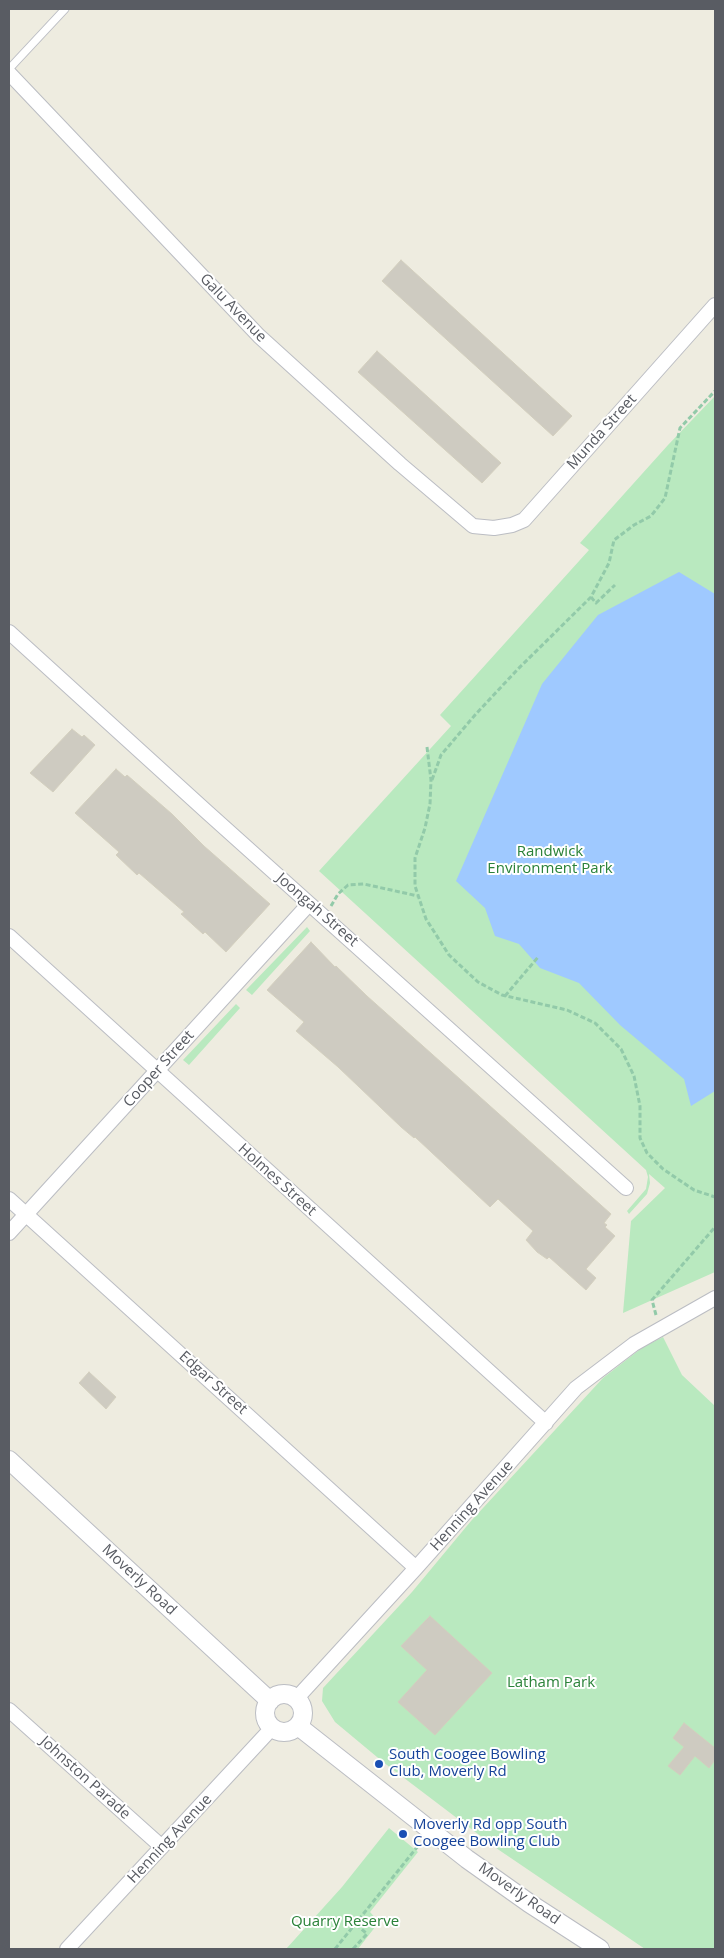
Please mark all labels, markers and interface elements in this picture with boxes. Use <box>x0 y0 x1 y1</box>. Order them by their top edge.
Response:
street label: Galu Avenue <box>196 270 270 346</box>
street label: Munda Street <box>563 391 641 473</box>
park label: Randwick Environment Park <box>487 843 613 878</box>
street label: Joongah Street <box>272 870 362 950</box>
street label: Cooper Street <box>120 1027 198 1111</box>
street label: Holmes Street <box>234 1140 320 1220</box>
street label: Edgar Street <box>175 1348 251 1418</box>
street label: Henning Avenue <box>427 1457 517 1555</box>
street label: Moverly Road <box>98 1541 180 1619</box>
park label: Latham Park <box>507 1674 595 1692</box>
street label: Johnston Parade <box>36 1733 134 1823</box>
place label: South Coogee Bowling Club, Moverly Rd <box>389 1746 546 1781</box>
marker: South Coogee Bowling Club, Moverly Rd <box>373 1758 385 1770</box>
street label: Henning Avenue <box>124 1791 216 1887</box>
place label: Moverly Rd opp South Coogee Bowling Club <box>413 1816 567 1851</box>
marker: Moverly Rd opp South Coogee Bowling Club <box>397 1828 409 1840</box>
street label: Moverly Road <box>475 1859 563 1929</box>
park label: Quarry Reserve <box>291 1913 399 1931</box>

